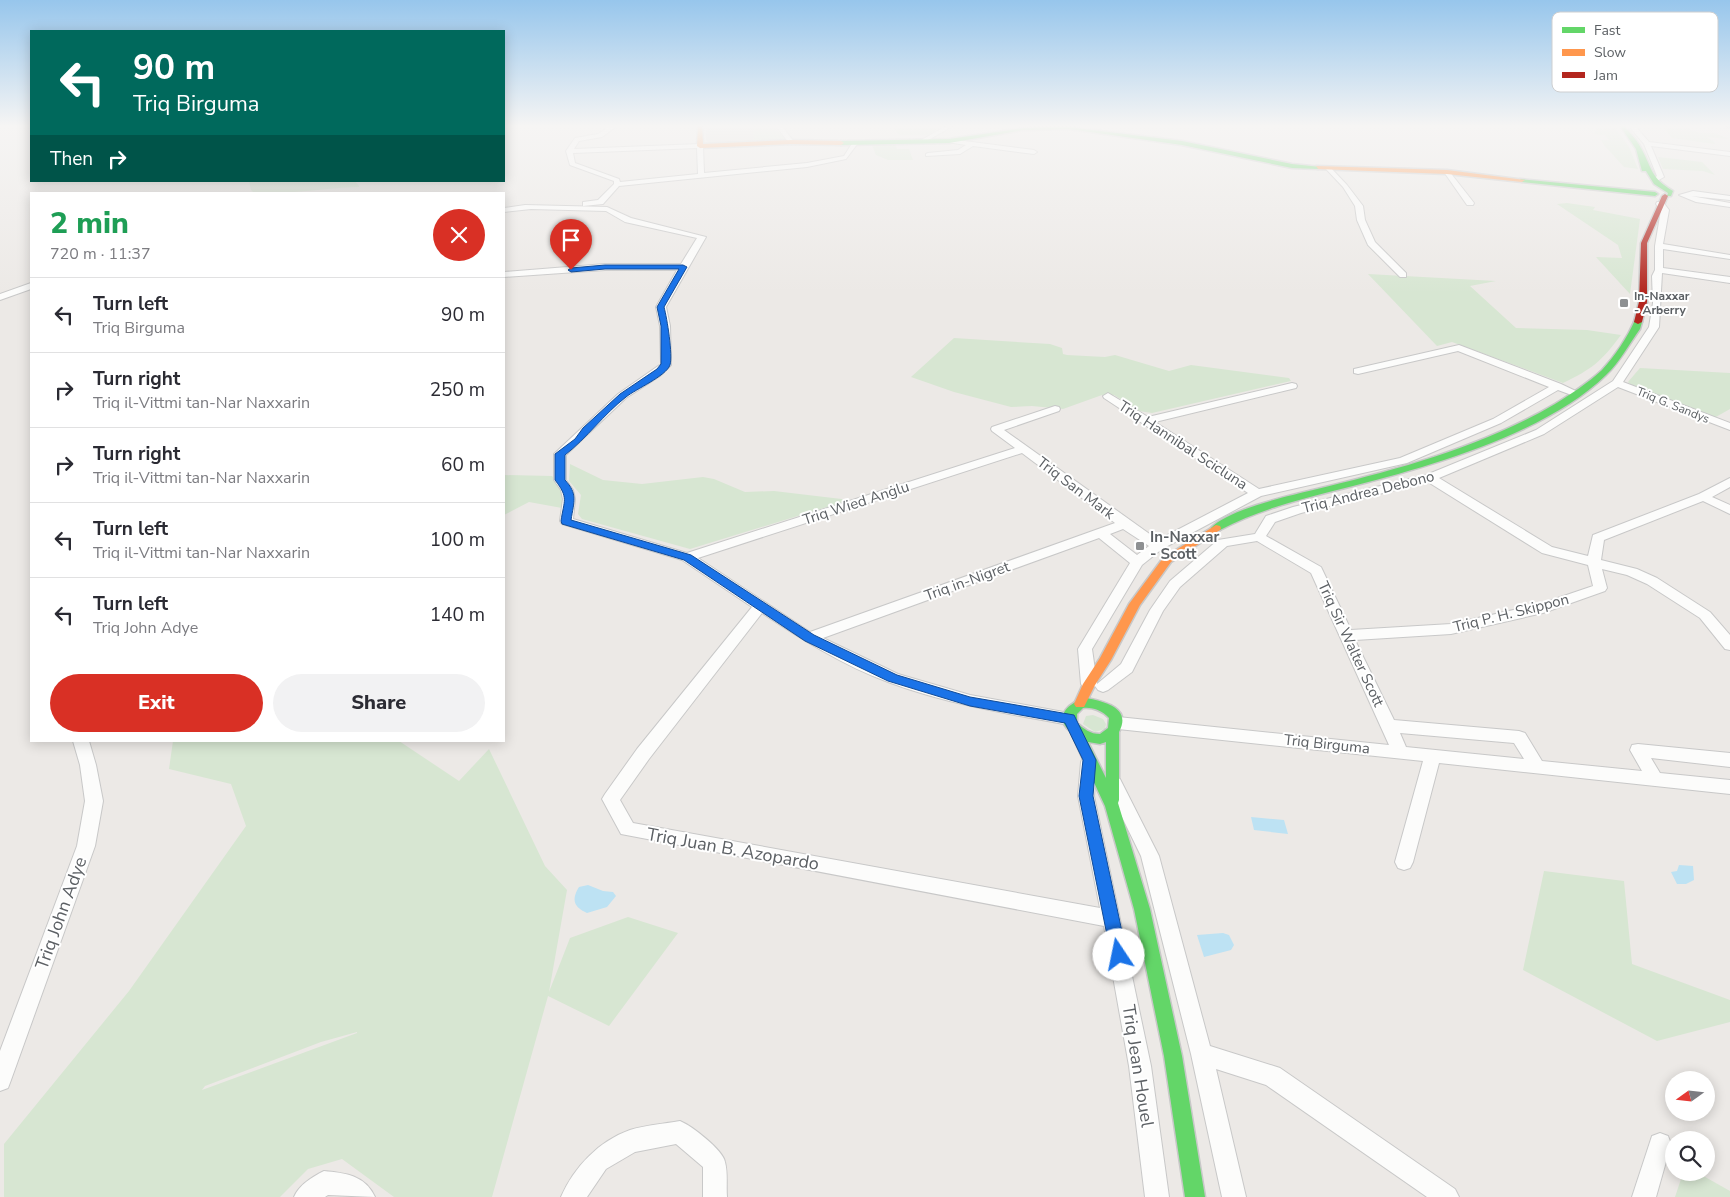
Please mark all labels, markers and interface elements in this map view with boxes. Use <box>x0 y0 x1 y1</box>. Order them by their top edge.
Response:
legend <box>1552 12 1718 92</box>
text: Fast <box>1594 21 1620 40</box>
text: Slow <box>1594 43 1626 62</box>
text: 90 m <box>133 44 215 91</box>
icon: left <box>50 50 115 115</box>
text: Jam <box>1593 66 1618 85</box>
text: Triq Birguma <box>133 89 259 119</box>
icon: right <box>103 145 131 173</box>
text: Then <box>50 146 93 172</box>
text: 2 min <box>50 203 129 244</box>
button: close <box>433 209 485 261</box>
pin <box>550 219 592 270</box>
icon: arrive <box>557 226 585 254</box>
text: 720 m · 11:37 <box>50 243 151 265</box>
place label: In-Naxxar - Arberry <box>1634 288 1690 318</box>
text: Turn left <box>93 291 168 317</box>
marker: In-Naxxar - Arberry <box>1618 297 1630 309</box>
icon: left <box>50 301 78 329</box>
text: 90 m <box>441 302 485 328</box>
text: Triq Birguma <box>93 317 185 339</box>
text: Turn right <box>93 366 180 392</box>
icon: right <box>50 376 78 404</box>
text: 250 m <box>430 377 485 403</box>
street label: Triq G. Sandys <box>1634 383 1712 427</box>
text: Triq il-Vittmi tan-Nar Naxxarin <box>93 392 310 414</box>
street label: Triq Hannibal Scicluna <box>1115 396 1251 494</box>
text: Turn right <box>93 441 180 467</box>
icon: right <box>50 451 78 479</box>
text: 60 m <box>441 452 485 478</box>
street label: Triq San Mark <box>1033 452 1119 524</box>
street label: Triq Andrea Debono <box>1300 466 1436 518</box>
text: Triq il-Vittmi tan-Nar Naxxarin <box>93 467 310 489</box>
street label: Triq Wied Anġlu <box>800 476 912 530</box>
text: Turn left <box>93 516 168 542</box>
icon: left <box>50 526 78 554</box>
text: 100 m <box>430 527 485 553</box>
place label: In-Naxxar - Scott <box>1150 527 1219 564</box>
marker: In-Naxxar - Scott <box>1134 540 1146 552</box>
text: Triq il-Vittmi tan-Nar Naxxarin <box>93 542 310 564</box>
street label: Triq in-Nigret <box>921 556 1013 606</box>
street label: Triq Sir Walter Scott <box>1313 578 1389 711</box>
street label: Triq P. H. Skippon <box>1451 589 1571 637</box>
text: Turn left <box>93 591 168 617</box>
icon: left <box>50 601 78 629</box>
text: 140 m <box>430 602 485 628</box>
text: Triq John Adye <box>93 617 198 639</box>
button: Exit <box>50 674 263 732</box>
button: Share <box>273 674 485 732</box>
street label: Triq Birguma <box>1283 730 1371 758</box>
street label: Triq Juan B. Azopardo <box>645 822 821 876</box>
street label: Triq John Adye <box>29 853 93 973</box>
position arrow <box>1092 928 1144 980</box>
street label: Triq Jean Houel <box>1116 1003 1160 1130</box>
north arrow <box>1665 1071 1715 1121</box>
map controls <box>1665 1071 1715 1181</box>
button: search <box>1665 1131 1715 1181</box>

